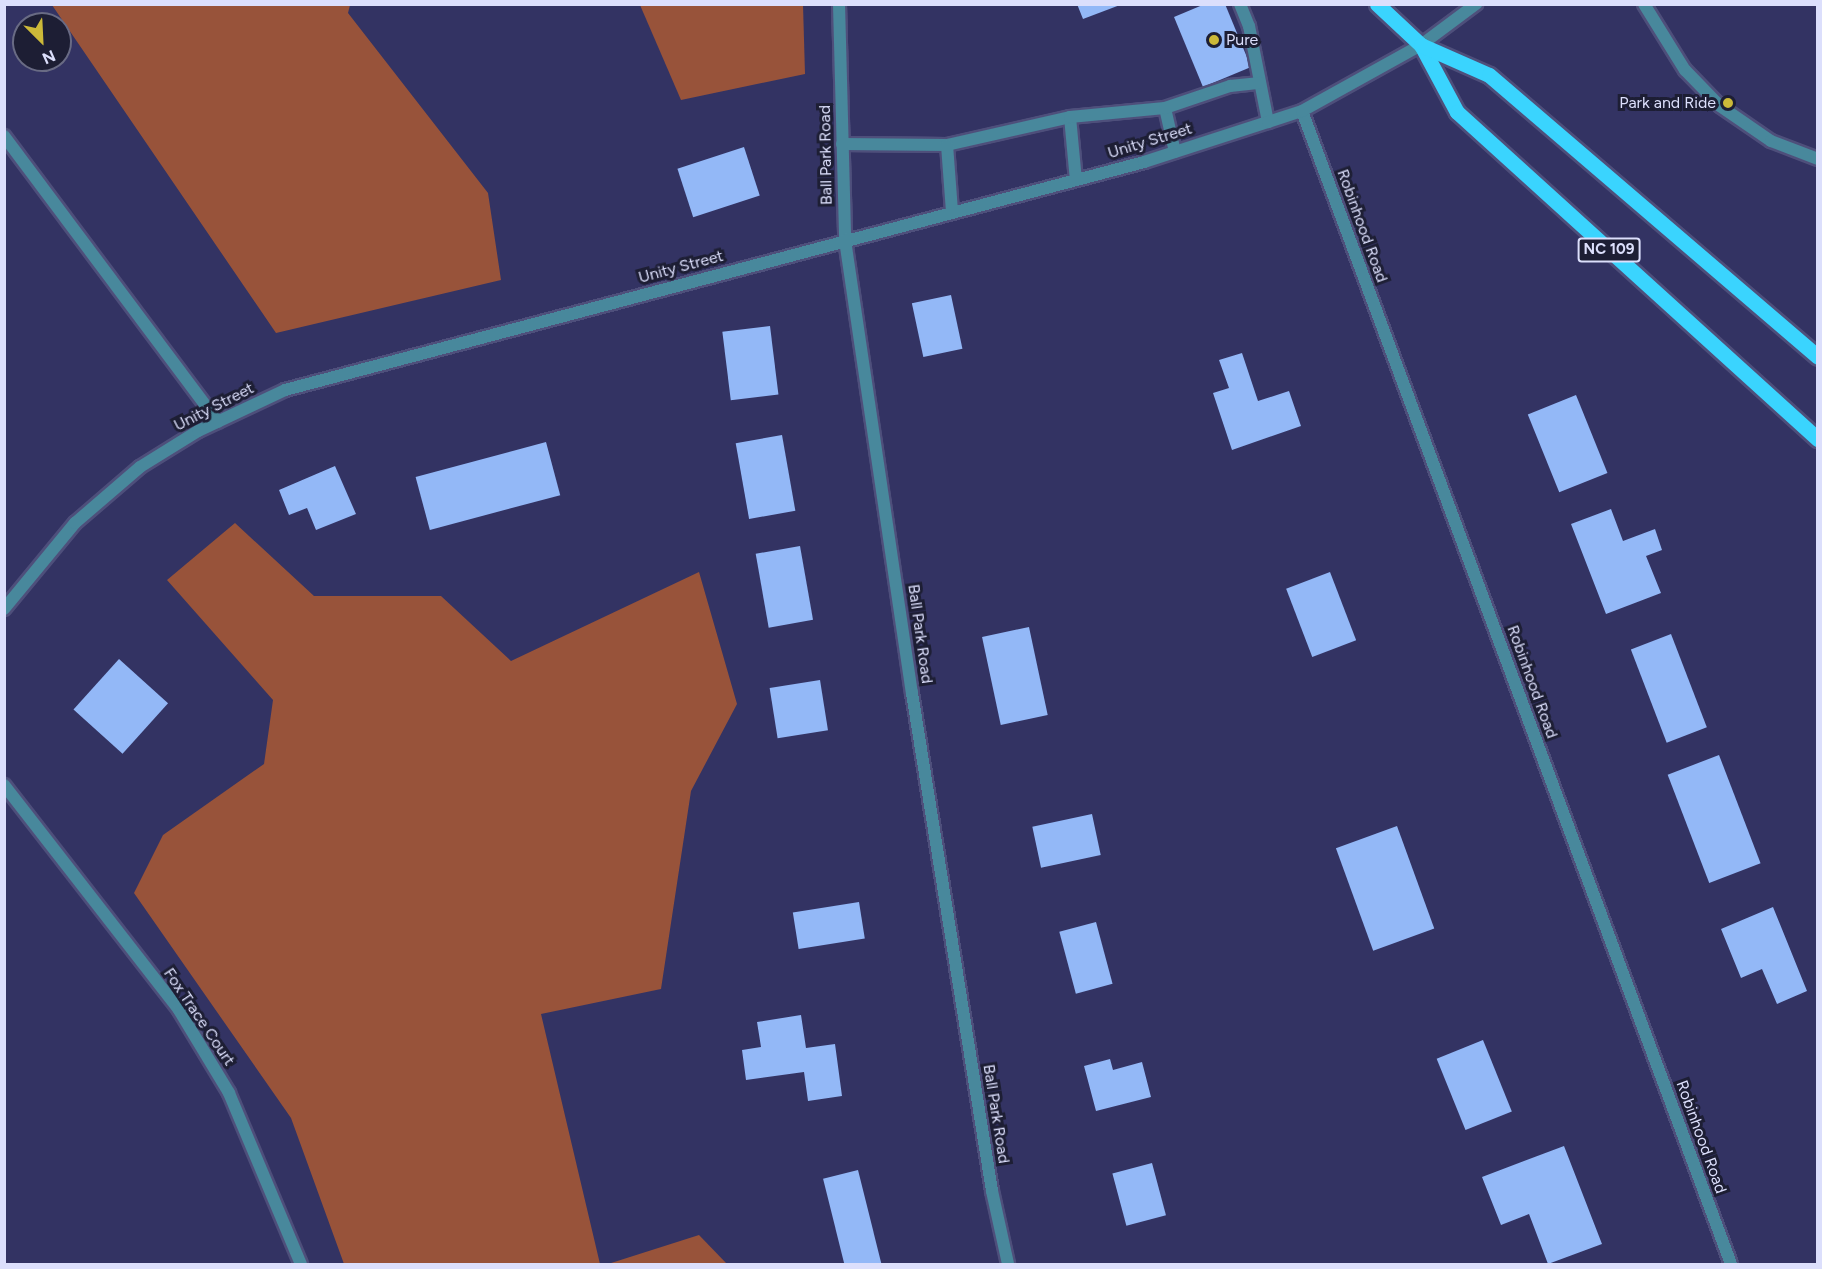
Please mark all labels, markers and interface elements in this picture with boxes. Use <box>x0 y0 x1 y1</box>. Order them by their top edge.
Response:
north arrow <box>12 12 72 72</box>
place label: Pure <box>1226 30 1258 50</box>
marker: Pure <box>1207 33 1221 47</box>
text: N <box>39 46 58 68</box>
place label: Park and Ride <box>1619 93 1716 113</box>
marker: Park and Ride <box>1721 96 1735 110</box>
street label: Ball Park Road <box>816 105 836 205</box>
street label: Unity Street <box>1106 119 1194 163</box>
street label: Robinhood Road <box>1333 167 1391 285</box>
road number: NC 109 <box>1578 238 1640 262</box>
street label: Unity Street <box>636 246 726 288</box>
street label: Unity Street <box>171 379 257 435</box>
street label: Ball Park Road <box>904 583 936 685</box>
street label: Robinhood Road <box>1503 623 1561 741</box>
street label: Fox Trace Court <box>159 965 239 1069</box>
street label: Ball Park Road <box>979 1063 1013 1165</box>
street label: Robinhood Road <box>1672 1078 1730 1196</box>

